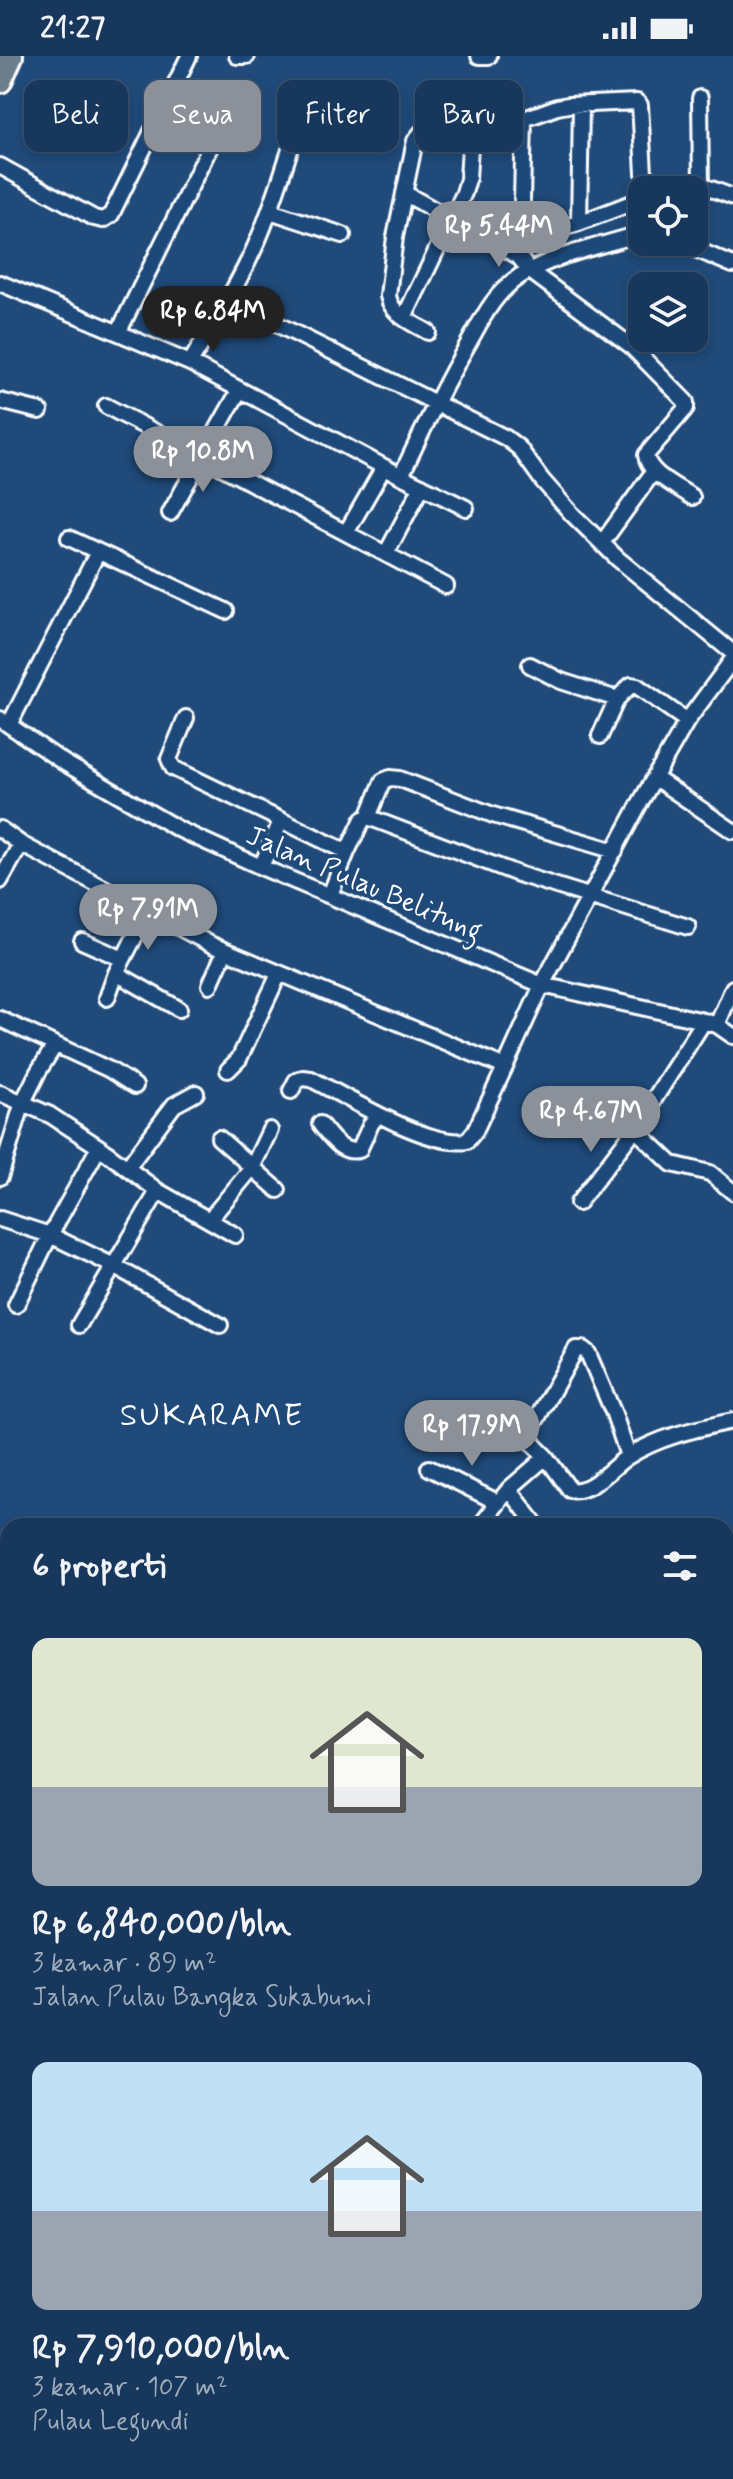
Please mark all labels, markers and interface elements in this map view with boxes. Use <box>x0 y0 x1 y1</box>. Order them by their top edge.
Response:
text: 21:27 <box>40 9 105 48</box>
chip: Beli <box>24 80 128 152</box>
chip: Sewa <box>144 80 261 152</box>
chip: Filter <box>277 80 399 152</box>
chip: Baru <box>415 80 523 152</box>
map controls <box>628 176 708 352</box>
button: locate <box>628 176 708 256</box>
pin: Rp 5.44M <box>416 201 582 269</box>
text: Rp 5.44M <box>445 210 553 244</box>
button: layers <box>628 272 708 352</box>
pin: Rp 6.84M <box>130 286 296 354</box>
text: Rp 6.84M <box>160 295 266 329</box>
pin: Rp 10.8M <box>120 426 286 494</box>
text: Rp 10.8M <box>152 435 254 469</box>
street label: Jalan Pulau Belitung <box>239 818 488 954</box>
pin: Rp 7.91M <box>65 884 231 952</box>
text: Rp 7.91M <box>97 893 199 927</box>
pin: Rp 4.67M <box>508 1086 674 1154</box>
text: Rp 4.67M <box>539 1095 643 1129</box>
district label: SUKARAME <box>120 1395 304 1437</box>
pin: Rp 17.9M <box>389 1400 555 1468</box>
text: Rp 17.9M <box>422 1409 522 1443</box>
text: 6 properti <box>32 1544 166 1589</box>
icon: filters <box>658 1544 702 1588</box>
icon: home <box>295 1690 439 1834</box>
text: Rp 6,840,000/bln <box>32 1902 291 1947</box>
text: 3 kamar · 89 m² <box>32 1947 217 1981</box>
text: Jalan Pulau Bangka Sukabumi <box>32 1981 372 2015</box>
icon: home <box>295 2114 439 2258</box>
text: Rp 7,910,000/bln <box>32 2326 289 2371</box>
text: 3 kamar · 107 m² <box>32 2371 227 2405</box>
text: Pulau Legundi <box>32 2405 188 2439</box>

